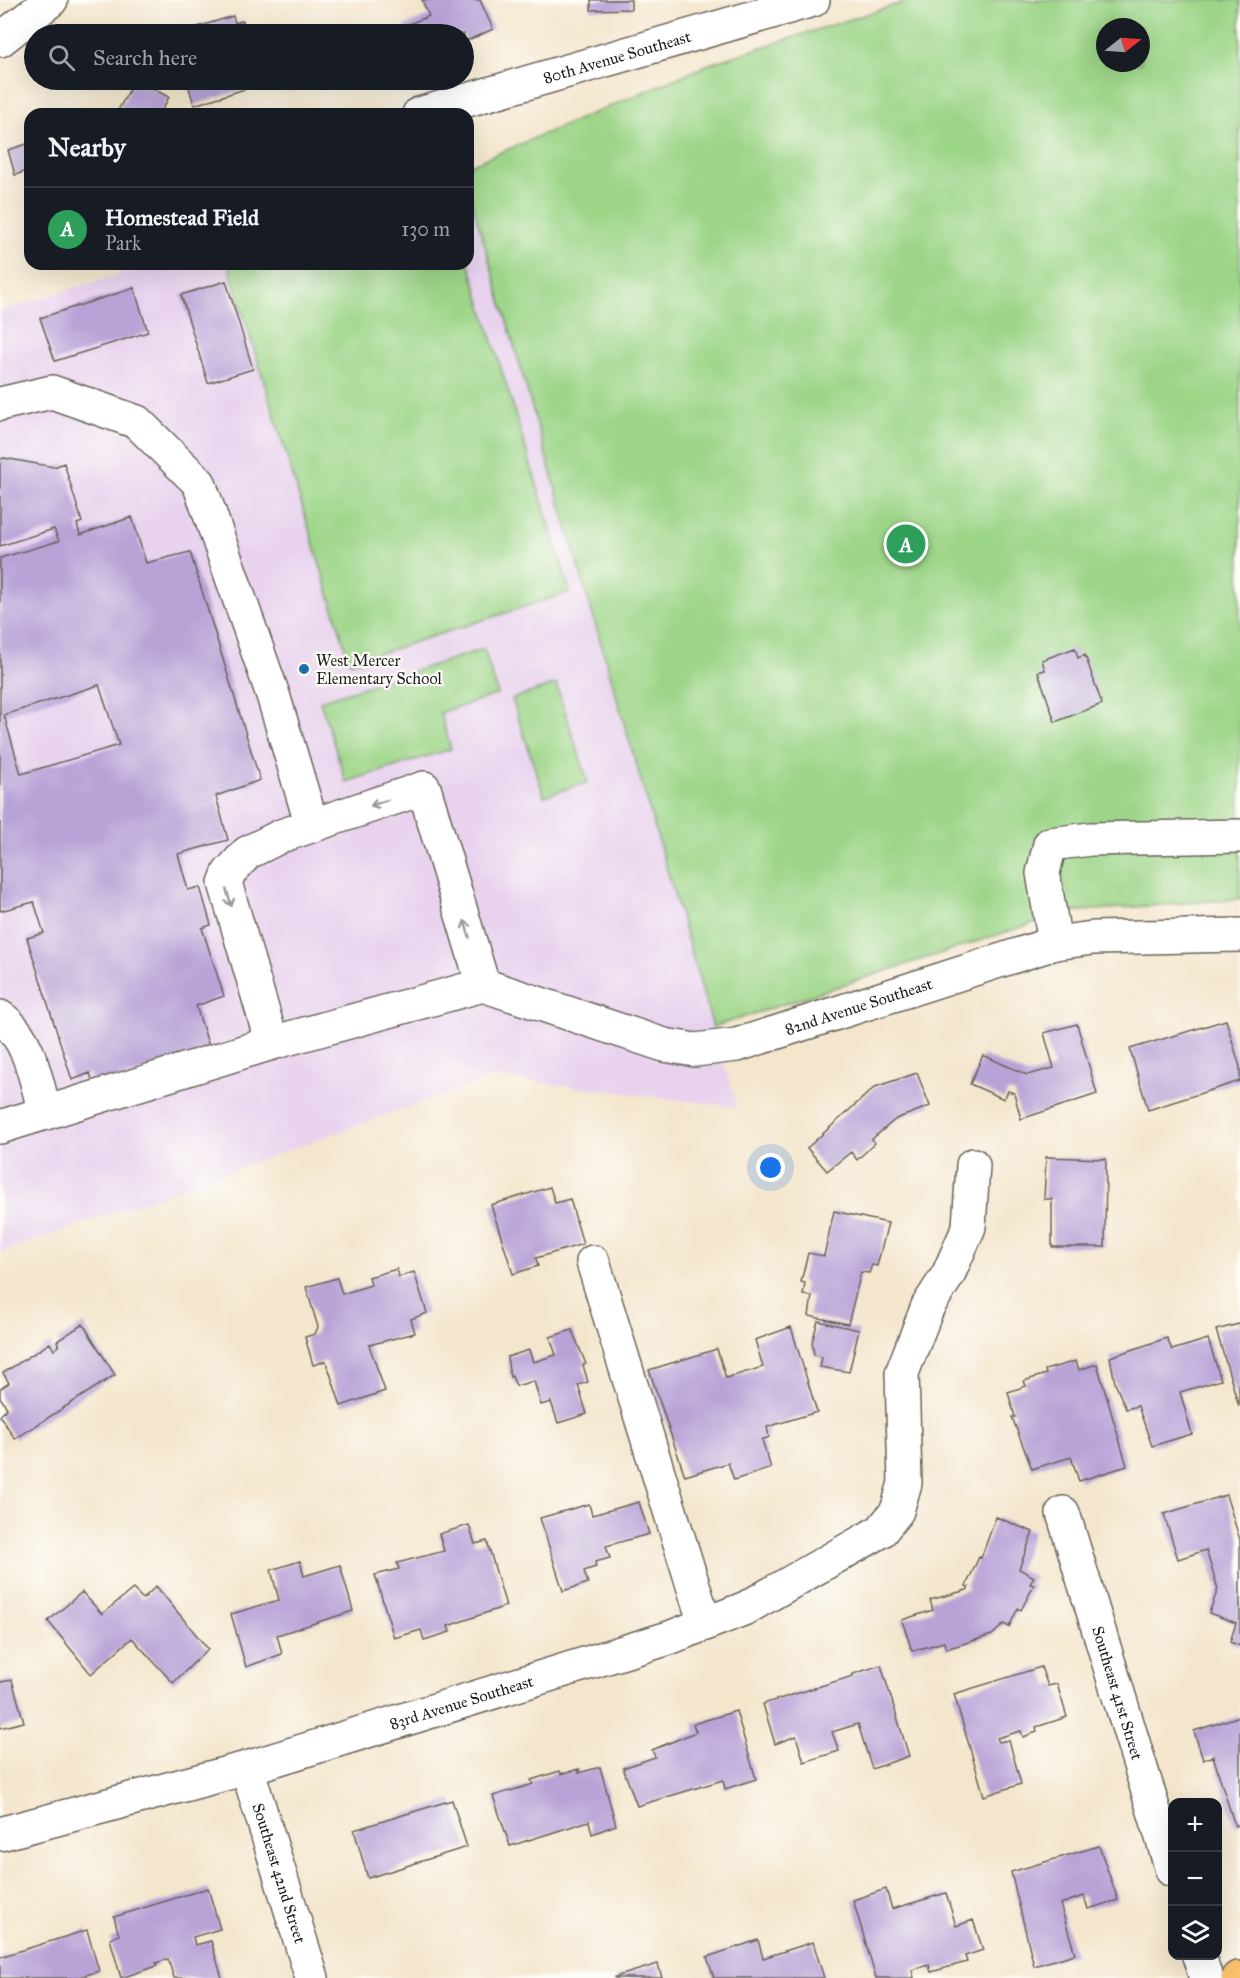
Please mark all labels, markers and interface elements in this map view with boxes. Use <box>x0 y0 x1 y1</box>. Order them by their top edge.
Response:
north arrow <box>1096 18 1150 72</box>
search box <box>24 24 474 90</box>
street label: 80th Avenue Southeast <box>541 26 693 87</box>
icon: search <box>45 41 78 74</box>
text: Search here <box>93 44 197 71</box>
text: Nearby <box>48 131 126 163</box>
text: Homestead Field <box>105 204 259 231</box>
text: A <box>61 217 74 241</box>
text: 130 m <box>401 217 450 241</box>
text: Park <box>105 231 141 255</box>
pin: A <box>886 522 926 566</box>
place label: West Mercer Elementary School <box>316 651 442 688</box>
marker: West Mercer Elementary School <box>297 662 311 676</box>
one-way arrow <box>370 798 389 809</box>
one-way arrow <box>224 888 235 907</box>
one-way arrow <box>461 920 472 939</box>
street label: 82nd Avenue Southeast <box>783 973 935 1039</box>
your location <box>756 1153 785 1182</box>
street label: Southeast 41st Street <box>1089 1624 1147 1762</box>
street label: 83rd Avenue Southeast <box>387 1671 536 1733</box>
map controls <box>1168 1798 1222 1960</box>
button: + <box>1168 1798 1222 1852</box>
street label: Southeast 42nd Street <box>249 1801 310 1946</box>
button: − <box>1168 1852 1222 1906</box>
button: layers <box>1168 1906 1222 1960</box>

